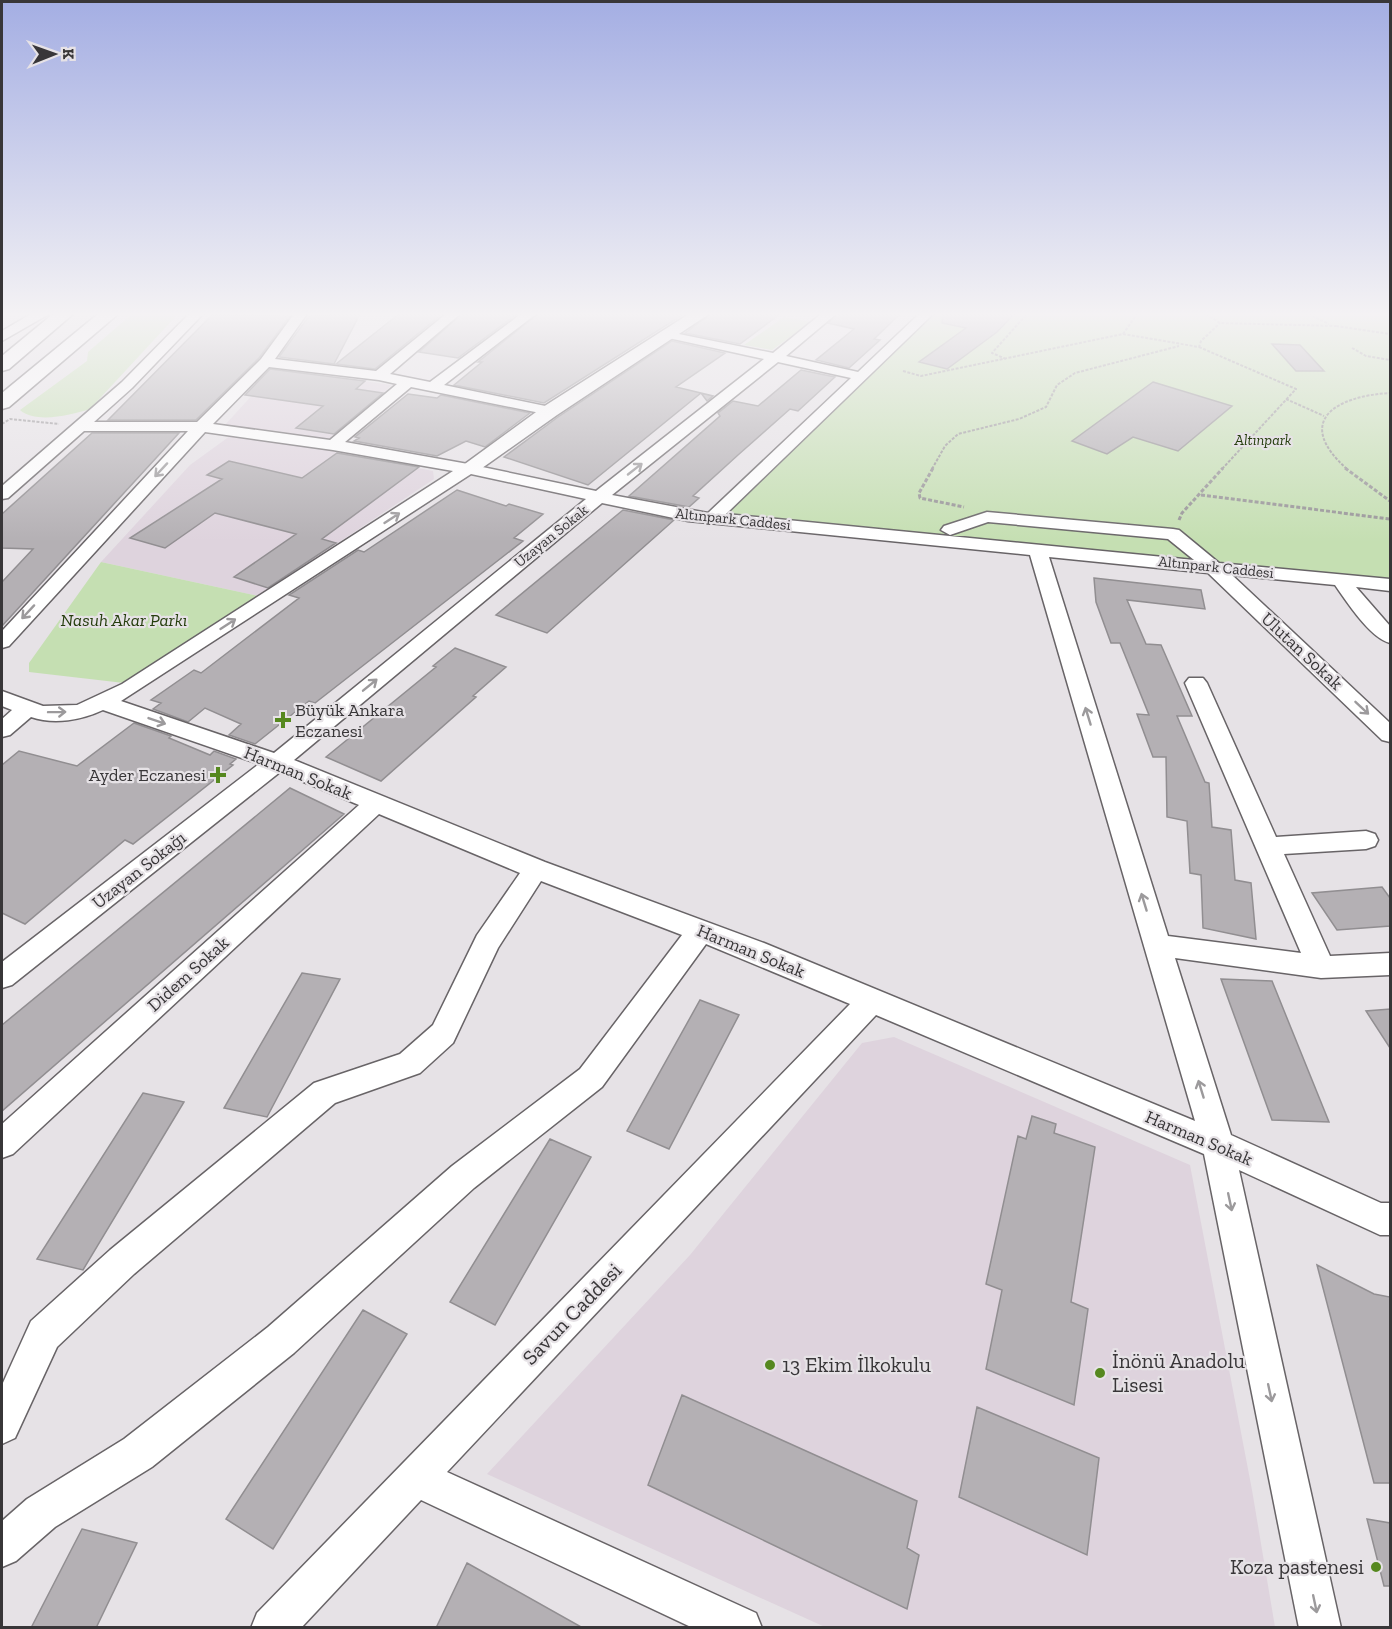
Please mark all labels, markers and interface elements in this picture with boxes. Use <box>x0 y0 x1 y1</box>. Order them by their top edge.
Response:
north arrow <box>24 24 84 84</box>
text: K <box>59 48 78 60</box>
park label: Altınpark <box>1233 431 1292 449</box>
one-way arrow <box>154 462 168 477</box>
one-way arrow <box>627 462 643 475</box>
street label: Uzayan Sokak <box>510 501 592 571</box>
street label: Altınpark Caddesi <box>674 504 792 534</box>
one-way arrow <box>383 512 399 524</box>
street label: Altınpark Caddesi <box>1157 552 1275 582</box>
one-way arrow <box>21 604 35 619</box>
street label: Ulutan Sokak <box>1257 608 1348 695</box>
park label: Nasuh Akar Parkı <box>61 609 187 631</box>
one-way arrow <box>219 618 236 630</box>
one-way arrow <box>362 678 377 692</box>
place label: Büyük Ankara Eczanesi <box>295 699 405 742</box>
one-way arrow <box>1354 700 1369 715</box>
one-way arrow <box>47 707 67 718</box>
one-way arrow <box>1082 707 1093 726</box>
marker: Büyük Ankara Eczanesi <box>276 713 290 727</box>
one-way arrow <box>147 716 166 727</box>
street label: Harman Sokak <box>241 741 356 805</box>
place label: Ayder Eczanesi <box>89 764 206 786</box>
marker: Ayder Eczanesi <box>211 768 225 782</box>
street label: Uzayan Sokağı <box>88 826 190 914</box>
one-way arrow <box>1138 893 1149 912</box>
street label: Harman Sokak <box>694 919 809 983</box>
street label: Didem Sokak <box>143 931 234 1016</box>
one-way arrow <box>1195 1080 1206 1099</box>
street label: Harman Sokak <box>1142 1105 1257 1171</box>
one-way arrow <box>1225 1192 1236 1211</box>
street label: Savun Caddesi <box>517 1257 627 1370</box>
place label: İnönü Anadolu Lisesi <box>1112 1348 1245 1397</box>
place label: 13 Ekim İlkokulu <box>782 1352 931 1377</box>
marker: 13 Ekim İlkokulu <box>763 1358 777 1372</box>
marker: İnönü Anadolu Lisesi <box>1093 1366 1107 1380</box>
one-way arrow <box>1265 1383 1277 1402</box>
place label: Koza pastenesi <box>1230 1554 1364 1579</box>
marker: Koza pastenesi <box>1369 1560 1383 1574</box>
one-way arrow <box>1310 1594 1321 1613</box>

